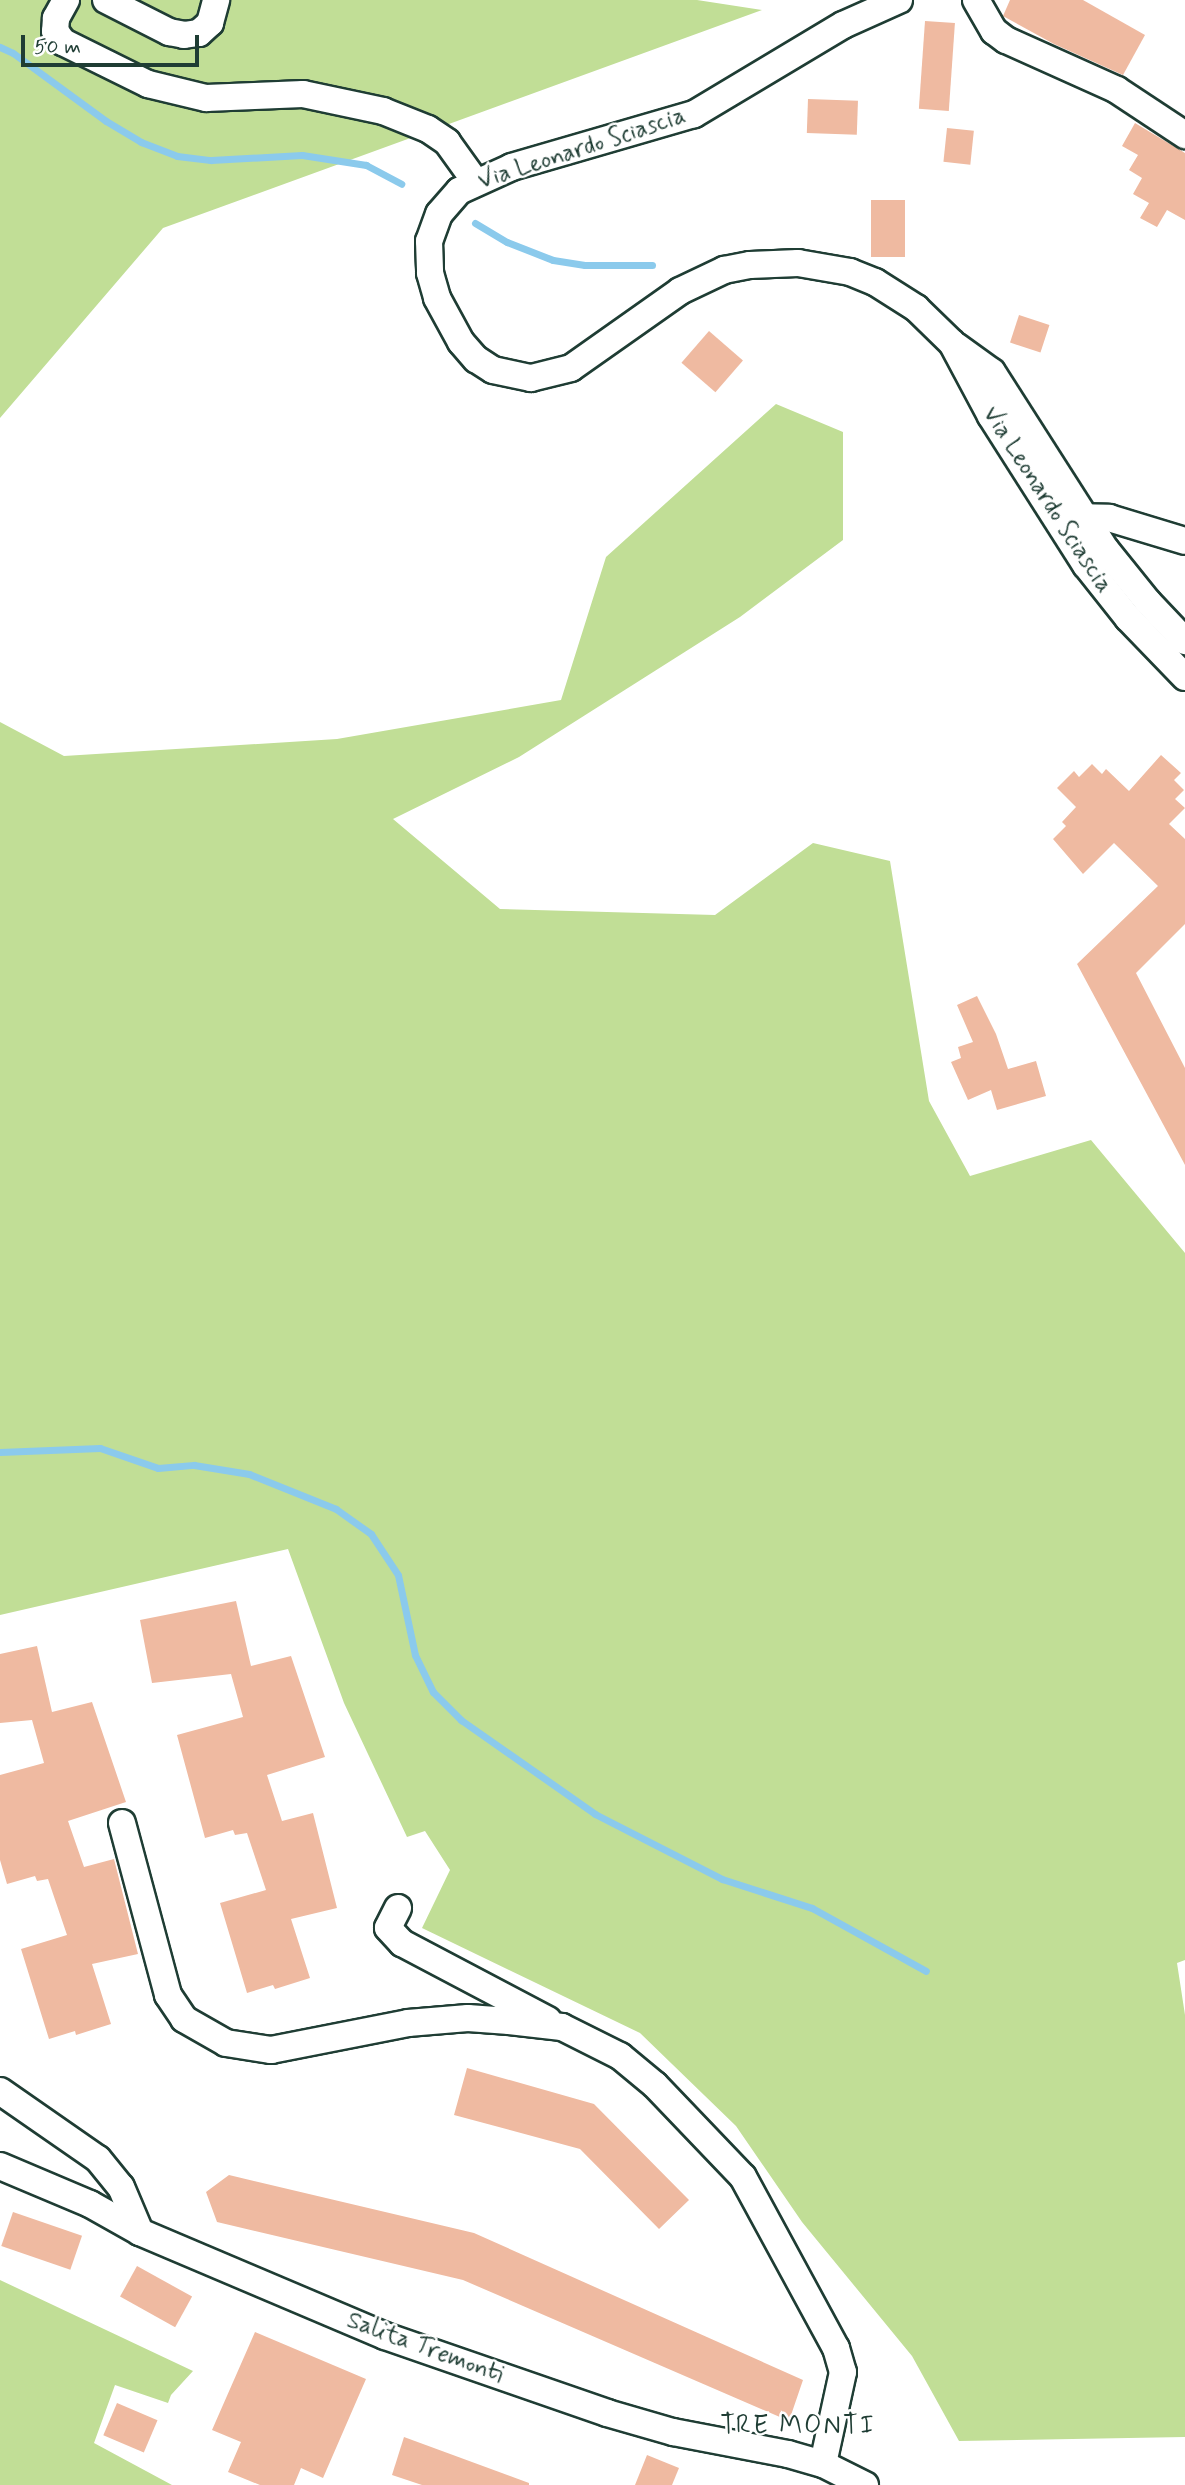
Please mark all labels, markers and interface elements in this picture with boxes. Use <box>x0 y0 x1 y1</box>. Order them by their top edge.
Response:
scale bar <box>24 21 203 65</box>
text: 50 m <box>34 33 81 61</box>
street label: Via Leonardo Sciascia <box>473 101 691 197</box>
street label: Via Leonardo Sciascia <box>975 400 1119 600</box>
street label: Salita Tremonti <box>342 2306 508 2390</box>
district label: TRE MONTI <box>719 2411 877 2443</box>

